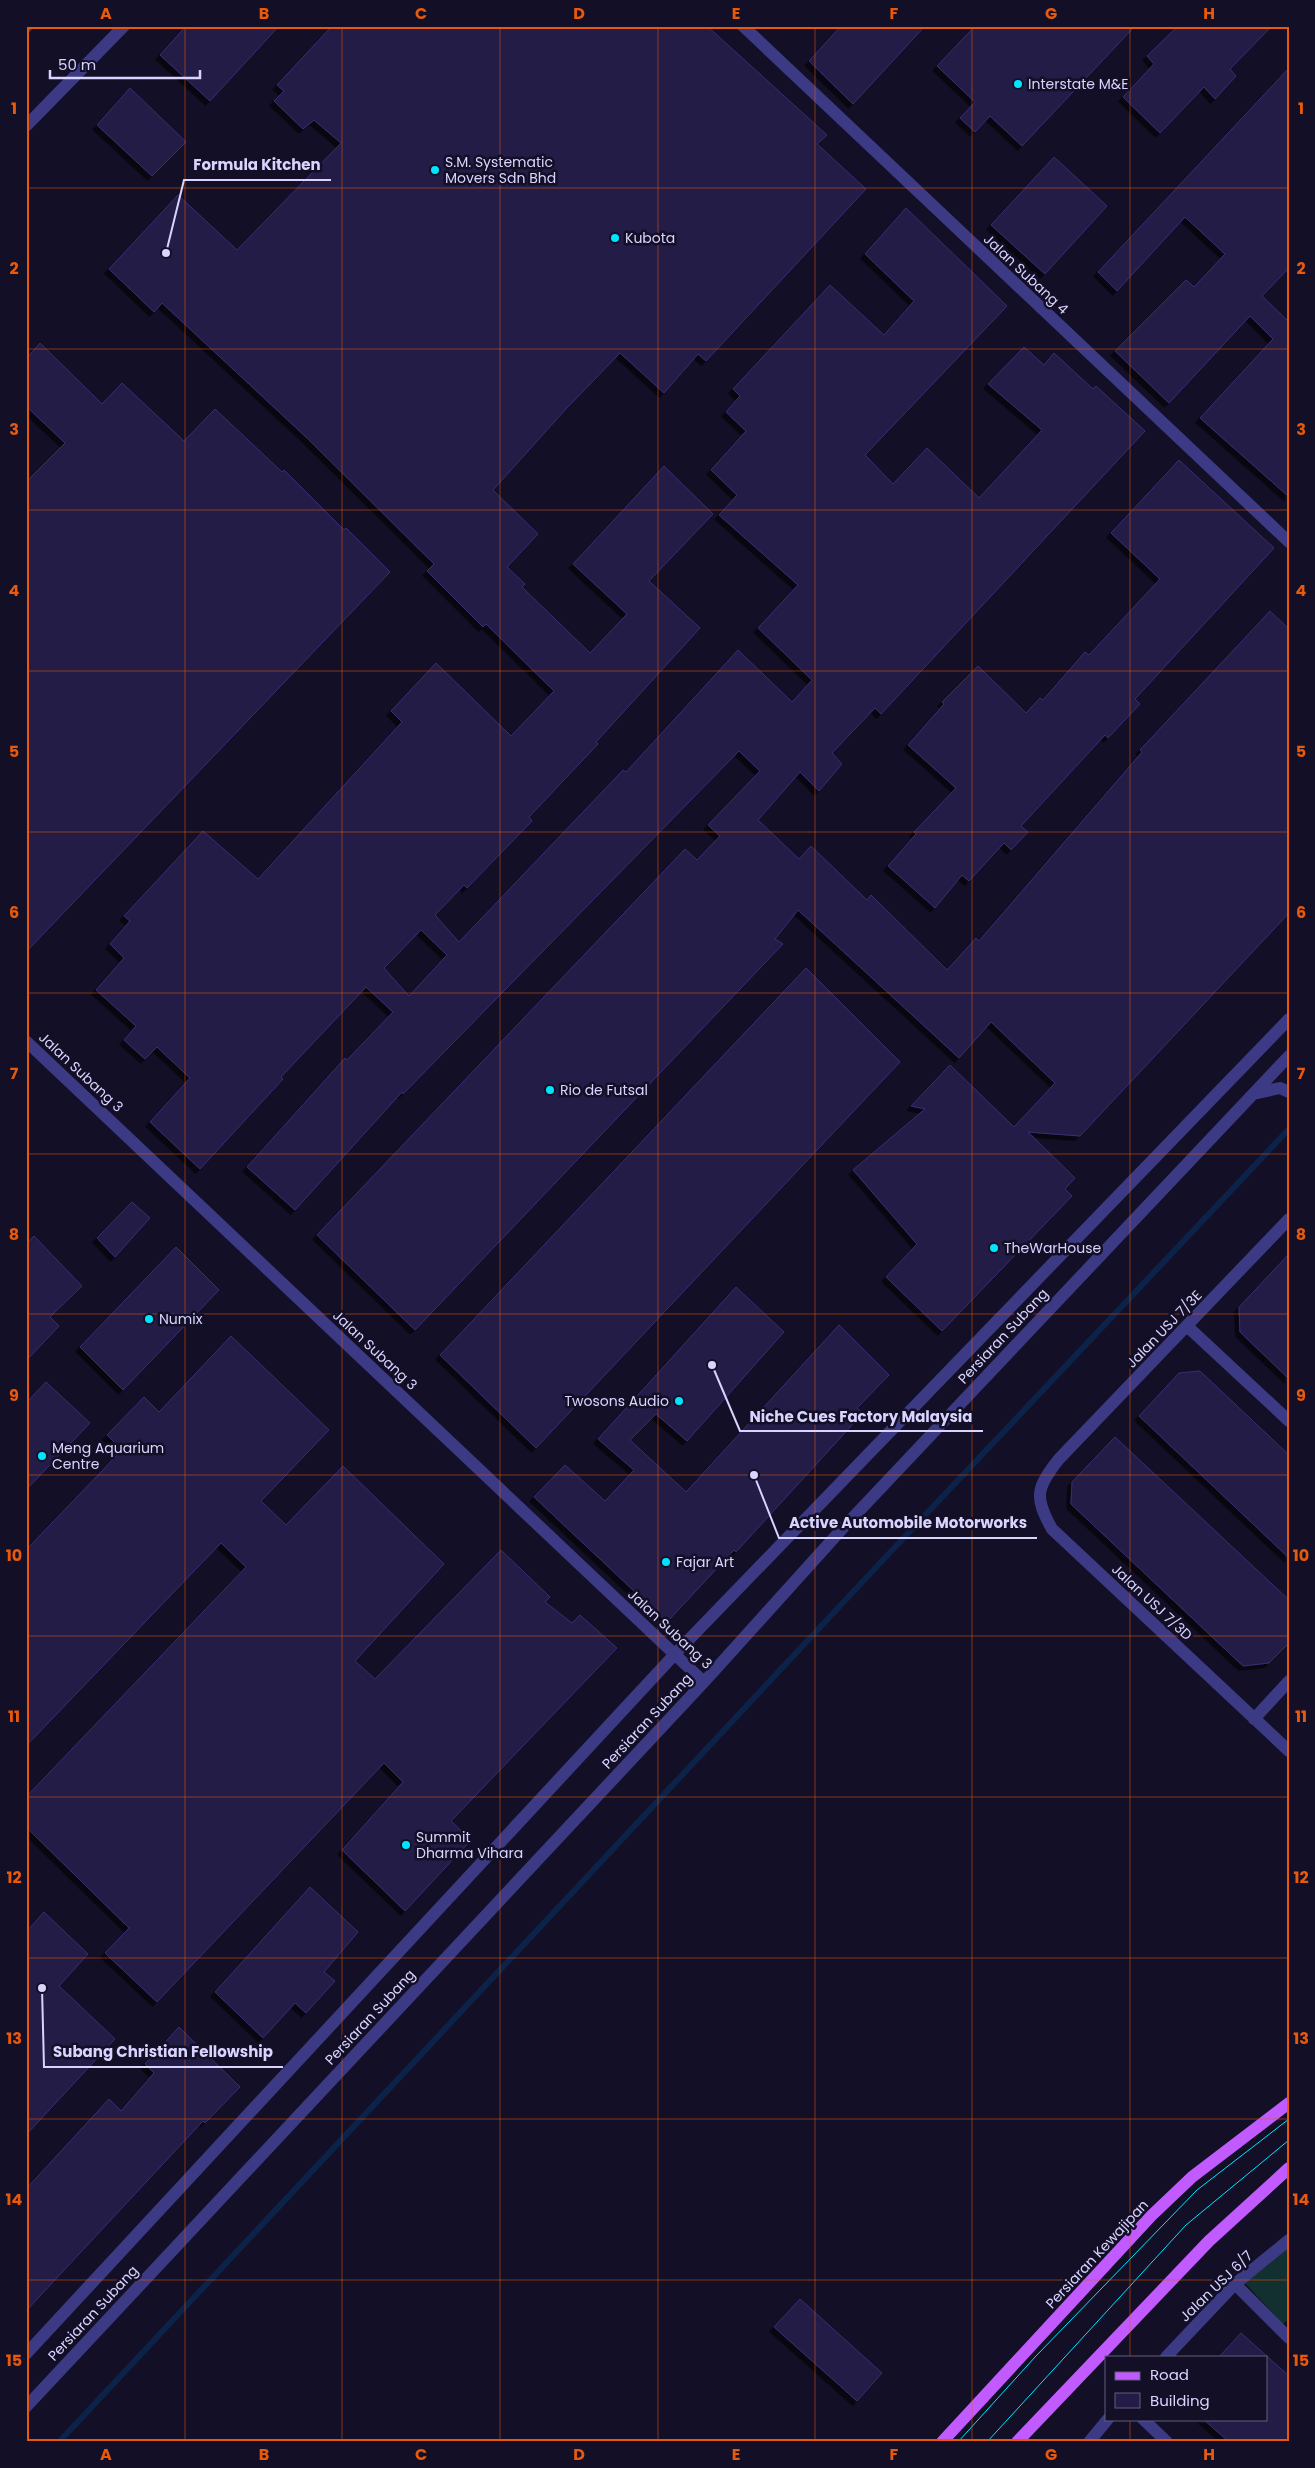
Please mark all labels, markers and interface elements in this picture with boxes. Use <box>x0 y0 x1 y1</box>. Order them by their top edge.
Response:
text: A <box>100 2 112 25</box>
text: B <box>259 2 269 25</box>
text: C <box>415 2 427 25</box>
text: D <box>573 2 585 25</box>
text: E <box>732 2 740 25</box>
text: F <box>890 2 899 25</box>
text: G <box>1045 2 1057 25</box>
text: H <box>1203 2 1215 25</box>
scale bar <box>50 48 200 80</box>
text: 50 m <box>58 54 96 75</box>
place label: Interstate M&E <box>1028 74 1128 94</box>
marker: Interstate M&E <box>1012 78 1024 90</box>
text: 1 <box>11 97 17 120</box>
text: 1 <box>1298 97 1304 120</box>
callout: Formula Kitchen <box>184 150 331 180</box>
place label: S.M. Systematic Movers Sdn Bhd <box>445 152 556 188</box>
text: Formula Kitchen <box>193 154 321 175</box>
marker: S.M. Systematic Movers Sdn Bhd <box>429 164 441 176</box>
place label: Kubota <box>625 228 675 248</box>
street label: Jalan Subang 4 <box>979 229 1073 319</box>
marker: Kubota <box>609 232 621 244</box>
text: 2 <box>9 257 19 280</box>
text: 2 <box>1296 257 1306 280</box>
text: 3 <box>9 418 19 441</box>
text: 3 <box>1296 418 1306 441</box>
text: 4 <box>9 579 20 602</box>
text: 4 <box>1296 579 1307 602</box>
text: 5 <box>9 740 19 763</box>
text: 5 <box>1296 740 1306 763</box>
text: 6 <box>9 901 19 924</box>
text: 6 <box>1296 901 1306 924</box>
street label: Jalan Subang 3 <box>34 1028 128 1116</box>
text: 7 <box>10 1062 19 1085</box>
text: 7 <box>1297 1062 1306 1085</box>
place label: Rio de Futsal <box>560 1080 648 1100</box>
marker: Rio de Futsal <box>544 1084 556 1096</box>
text: 8 <box>9 1223 19 1246</box>
text: 8 <box>1296 1223 1306 1246</box>
place label: TheWarHouse <box>1004 1238 1101 1258</box>
marker: TheWarHouse <box>988 1242 1000 1254</box>
street label: Persiaran Subang <box>953 1284 1053 1388</box>
street label: Jalan USJ 7/3E <box>1122 1286 1206 1372</box>
street label: Jalan Subang 3 <box>328 1306 422 1394</box>
place label: Numix <box>159 1309 203 1329</box>
marker: Numix <box>143 1313 155 1325</box>
text: 9 <box>9 1384 19 1407</box>
text: 9 <box>1296 1384 1306 1407</box>
place label: Twosons Audio <box>564 1391 669 1411</box>
marker: Twosons Audio <box>673 1395 685 1407</box>
callout: Niche Cues Factory Malaysia <box>740 1401 983 1431</box>
text: Niche Cues Factory Malaysia <box>750 1406 972 1427</box>
place label: Meng Aquarium Centre <box>52 1438 164 1474</box>
marker: Meng Aquarium Centre <box>36 1450 48 1462</box>
callout: Active Automobile Motorworks <box>779 1508 1037 1538</box>
text: Active Automobile Motorworks <box>789 1512 1027 1533</box>
text: 10 <box>6 1544 22 1567</box>
text: 10 <box>1293 1544 1309 1567</box>
place label: Fajar Art <box>676 1552 734 1572</box>
marker: Fajar Art <box>660 1556 672 1568</box>
street label: Jalan USJ 7/3D <box>1107 1559 1197 1645</box>
street label: Jalan Subang 3 <box>623 1585 717 1673</box>
street label: Persiaran Subang <box>597 1669 697 1773</box>
text: 11 <box>8 1705 20 1728</box>
text: 11 <box>1295 1705 1307 1728</box>
place label: Summit Dharma Vihara <box>416 1827 523 1863</box>
marker: Summit Dharma Vihara <box>400 1839 412 1851</box>
text: 12 <box>6 1866 22 1889</box>
text: 12 <box>1293 1866 1309 1889</box>
street label: Persiaran Subang <box>320 1965 420 2069</box>
text: 13 <box>6 2027 22 2050</box>
text: 13 <box>1293 2027 1309 2050</box>
callout: Subang Christian Fellowship <box>44 2037 283 2067</box>
text: Subang Christian Fellowship <box>53 2041 273 2062</box>
text: 14 <box>6 2188 23 2211</box>
text: 14 <box>1293 2188 1310 2211</box>
street label: Persiaran Kewajipan <box>1041 2195 1153 2313</box>
street label: Jalan USJ 6/7 <box>1175 2246 1257 2326</box>
street label: Persiaran Subang <box>43 2261 143 2365</box>
text: 15 <box>6 2349 22 2372</box>
text: 15 <box>1293 2349 1309 2372</box>
legend <box>1105 2356 1268 2420</box>
text: Road <box>1150 2364 1189 2385</box>
text: Building <box>1150 2390 1210 2411</box>
text: A <box>100 2443 112 2466</box>
text: B <box>259 2443 269 2466</box>
text: C <box>415 2443 427 2466</box>
text: D <box>573 2443 585 2466</box>
text: E <box>732 2443 740 2466</box>
text: F <box>890 2443 899 2466</box>
text: G <box>1045 2443 1057 2466</box>
text: H <box>1203 2443 1215 2466</box>

